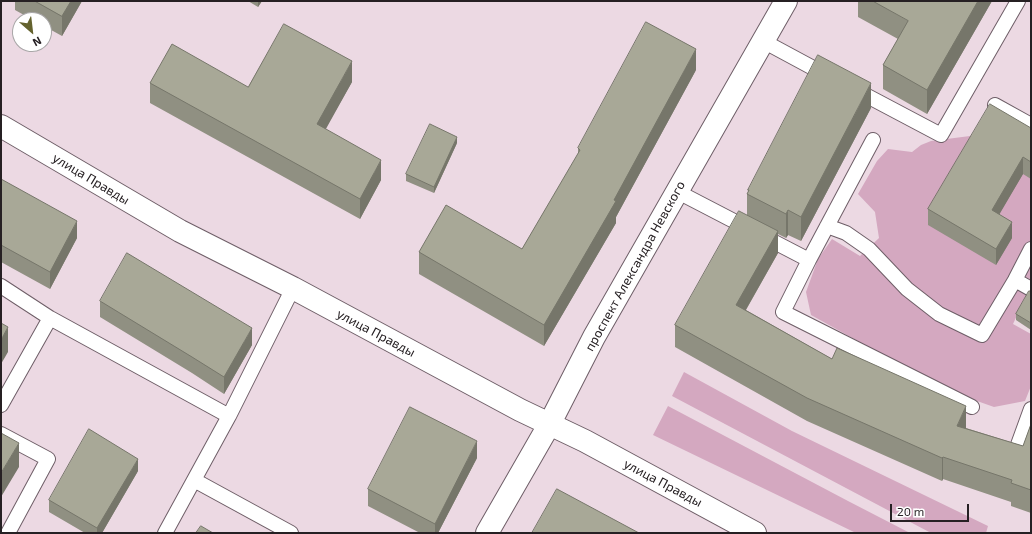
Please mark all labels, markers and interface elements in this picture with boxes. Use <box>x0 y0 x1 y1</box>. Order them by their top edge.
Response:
north arrow <box>12 12 52 52</box>
text: N <box>31 35 44 50</box>
street label: улица Правды <box>50 150 132 208</box>
street label: проспект Александра Невского <box>582 178 688 354</box>
street label: улица Правды <box>334 306 418 360</box>
street label: улица Правды <box>621 456 705 510</box>
scale bar <box>892 496 971 522</box>
text: 20 m <box>897 504 924 518</box>

